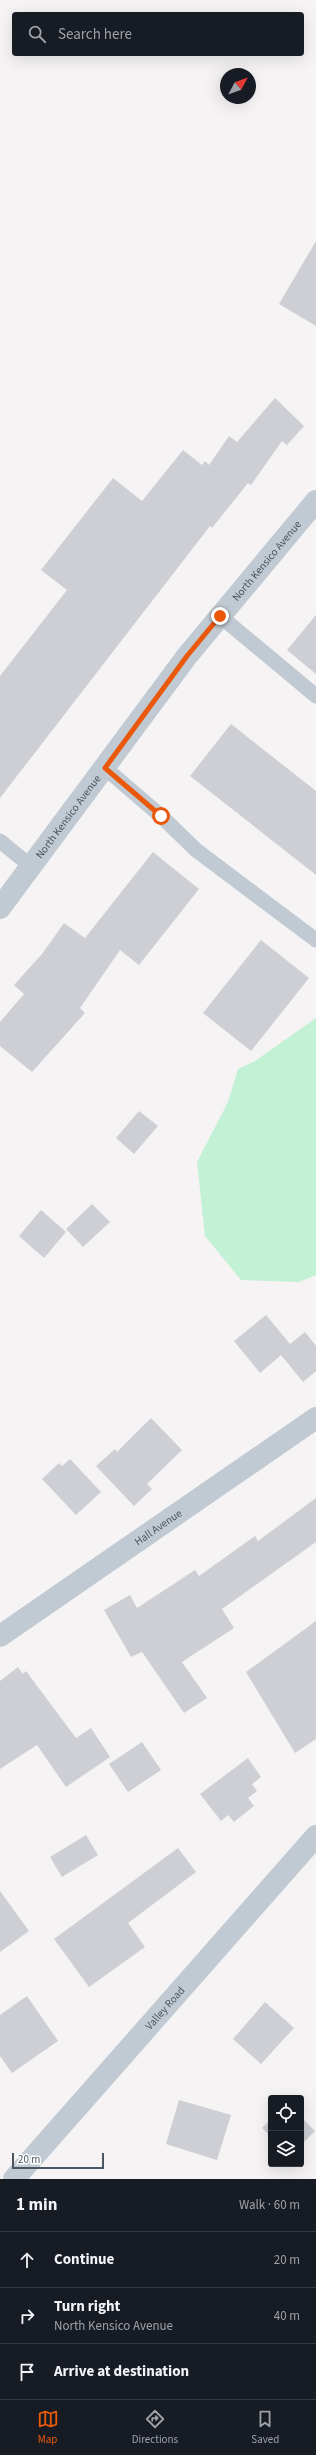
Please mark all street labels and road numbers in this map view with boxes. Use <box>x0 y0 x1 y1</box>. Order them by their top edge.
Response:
street label: North Kensico Avenue <box>228 517 305 604</box>
street label: North Kensico Avenue <box>32 771 104 861</box>
street label: Hall Avenue <box>131 1505 185 1549</box>
street label: Valley Road <box>142 1983 188 2033</box>

